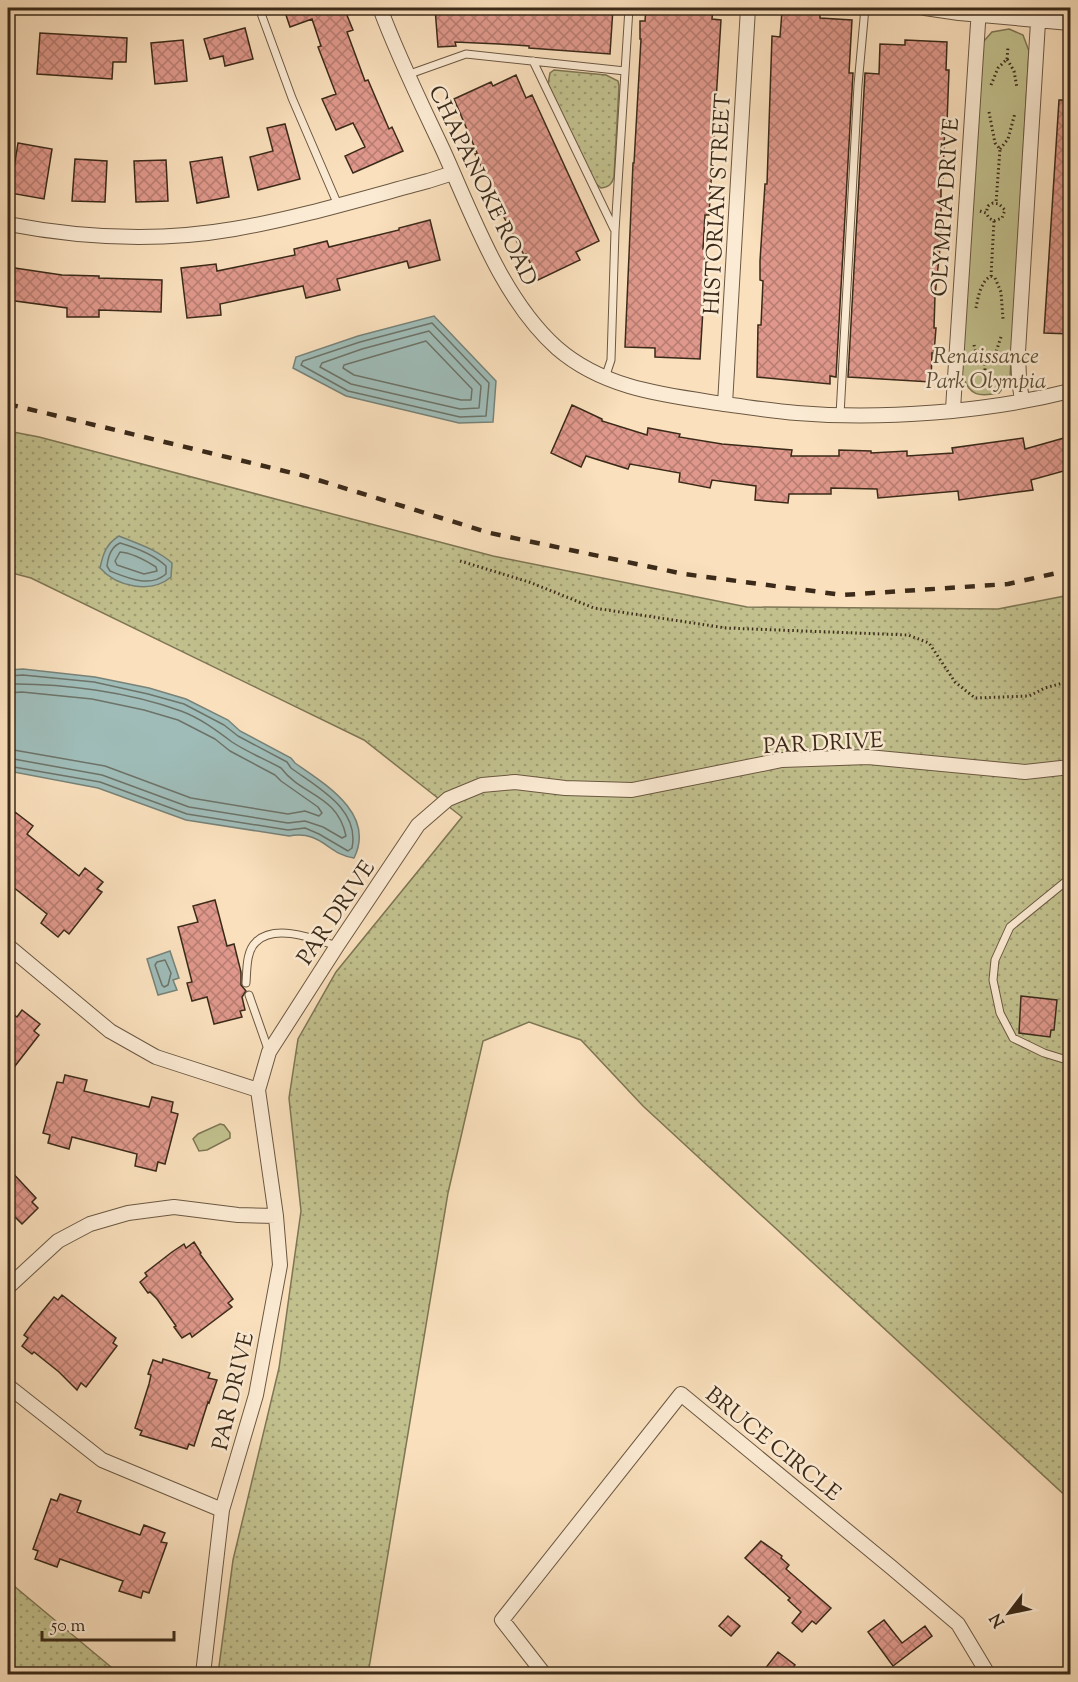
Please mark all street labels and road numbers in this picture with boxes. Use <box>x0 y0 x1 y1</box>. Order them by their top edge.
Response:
street label: CHAPANOKE ROAD <box>419 81 544 292</box>
street label: HISTORIAN STREET <box>697 92 741 316</box>
street label: OLYMPIA DRIVE <box>925 117 969 298</box>
street label: PAR DRIVE <box>762 726 884 764</box>
street label: PAR DRIVE <box>291 855 384 972</box>
street label: PAR DRIVE <box>206 1330 264 1454</box>
street label: BRUCE CIRCLE <box>697 1381 847 1510</box>

